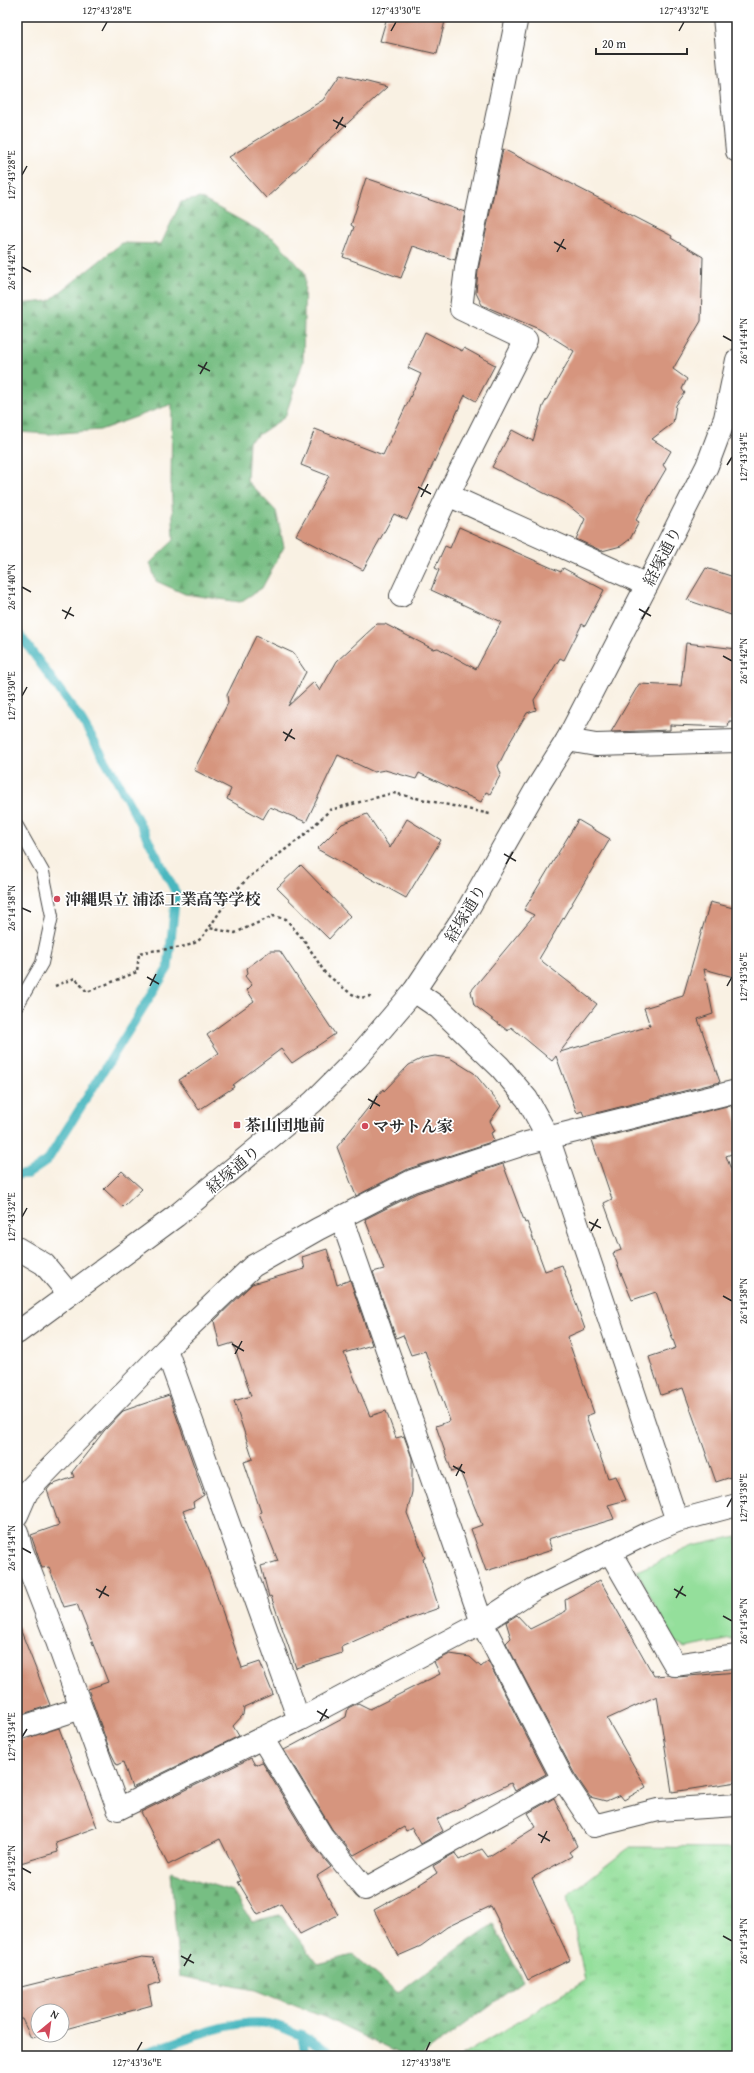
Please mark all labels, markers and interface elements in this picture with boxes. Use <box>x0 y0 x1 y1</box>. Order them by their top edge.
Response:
text: 127°43'28"E <box>82 3 132 18</box>
text: 127°43'30"E <box>371 3 421 18</box>
text: 127°43'32"E <box>659 3 709 18</box>
scale bar <box>596 30 687 56</box>
text: 20 m <box>602 35 626 52</box>
text: 127°43'28"E <box>4 150 19 200</box>
text: 26°14'42"N <box>4 244 19 290</box>
text: 26°14'44"N <box>736 318 751 364</box>
text: 127°43'34"E <box>736 432 751 482</box>
street label: 経塚通り <box>637 522 687 590</box>
text: 26°14'40"N <box>4 564 19 610</box>
text: 26°14'42"N <box>736 638 751 684</box>
text: 127°43'30"E <box>4 671 19 721</box>
street label: 経塚通り <box>438 879 492 947</box>
text: 26°14'38"N <box>4 885 19 931</box>
place label: 沖縄県立 浦添工業高等学校 <box>65 887 262 911</box>
marker: 沖縄県立 浦添工業高等学校 <box>52 894 62 904</box>
text: 127°43'36"E <box>736 952 751 1002</box>
place label: 茶山団地前 <box>245 1113 325 1137</box>
place label: マサトん家 <box>373 1114 453 1138</box>
marker: 茶山団地前 <box>232 1120 242 1130</box>
marker: マサトん家 <box>360 1121 370 1131</box>
street label: 経塚通り <box>201 1139 265 1199</box>
text: 127°43'32"E <box>4 1192 19 1242</box>
text: 26°14'38"N <box>736 1278 751 1324</box>
text: 127°43'38"E <box>736 1473 751 1523</box>
text: 26°14'34"N <box>4 1525 19 1571</box>
text: 26°14'36"N <box>736 1598 751 1644</box>
text: 127°43'34"E <box>4 1712 19 1762</box>
text: 26°14'32"N <box>4 1845 19 1891</box>
text: 26°14'34"N <box>736 1918 751 1964</box>
north arrow <box>30 2003 70 2043</box>
text: N <box>48 2005 63 2023</box>
text: 127°43'36"E <box>112 2055 162 2070</box>
text: 127°43'38"E <box>401 2055 451 2070</box>

